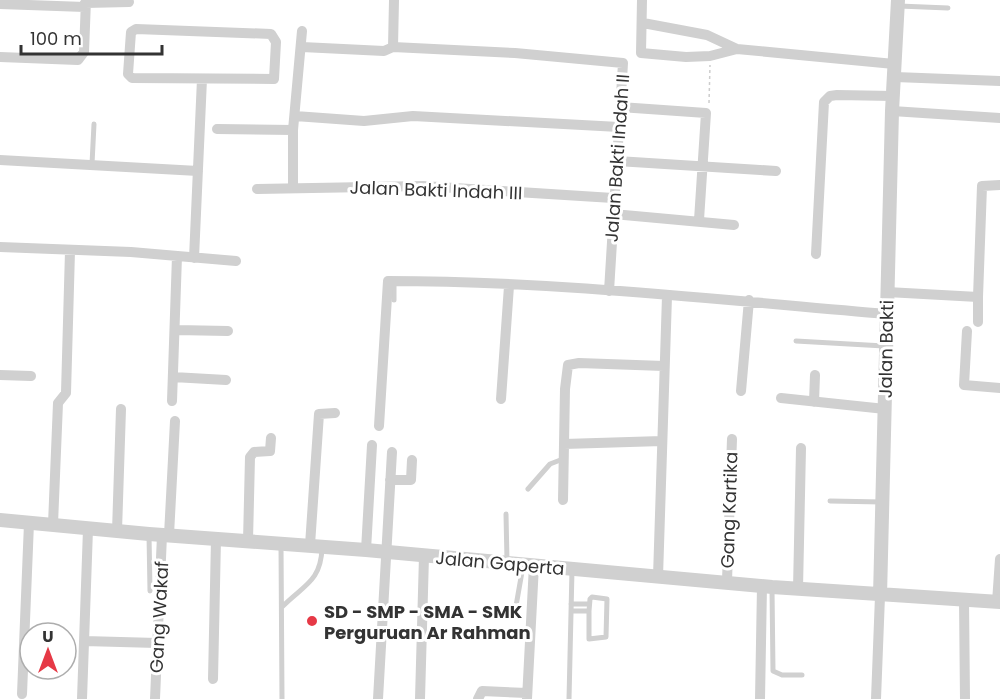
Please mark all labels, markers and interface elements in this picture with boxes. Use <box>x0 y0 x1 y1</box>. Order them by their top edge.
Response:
scale bar <box>21 18 162 56</box>
text: 100 m <box>30 26 82 51</box>
street label: Jalan Bakti Indah II <box>599 73 635 243</box>
street label: Jalan Bakti Indah III <box>349 174 523 206</box>
street label: Jalan Bakti <box>873 300 899 398</box>
street label: Gang Kartika <box>714 451 744 569</box>
street label: Jalan Gaperta <box>434 545 566 581</box>
street label: Gang Wakaf <box>144 560 174 673</box>
place label: SD - SMP - SMA - SMK Perguruan Ar Rahman <box>324 599 531 645</box>
marker: SD - SMP - SMA - SMK Perguruan Ar Rahman <box>305 614 319 628</box>
north arrow <box>18 621 78 681</box>
text: U <box>42 625 54 648</box>

